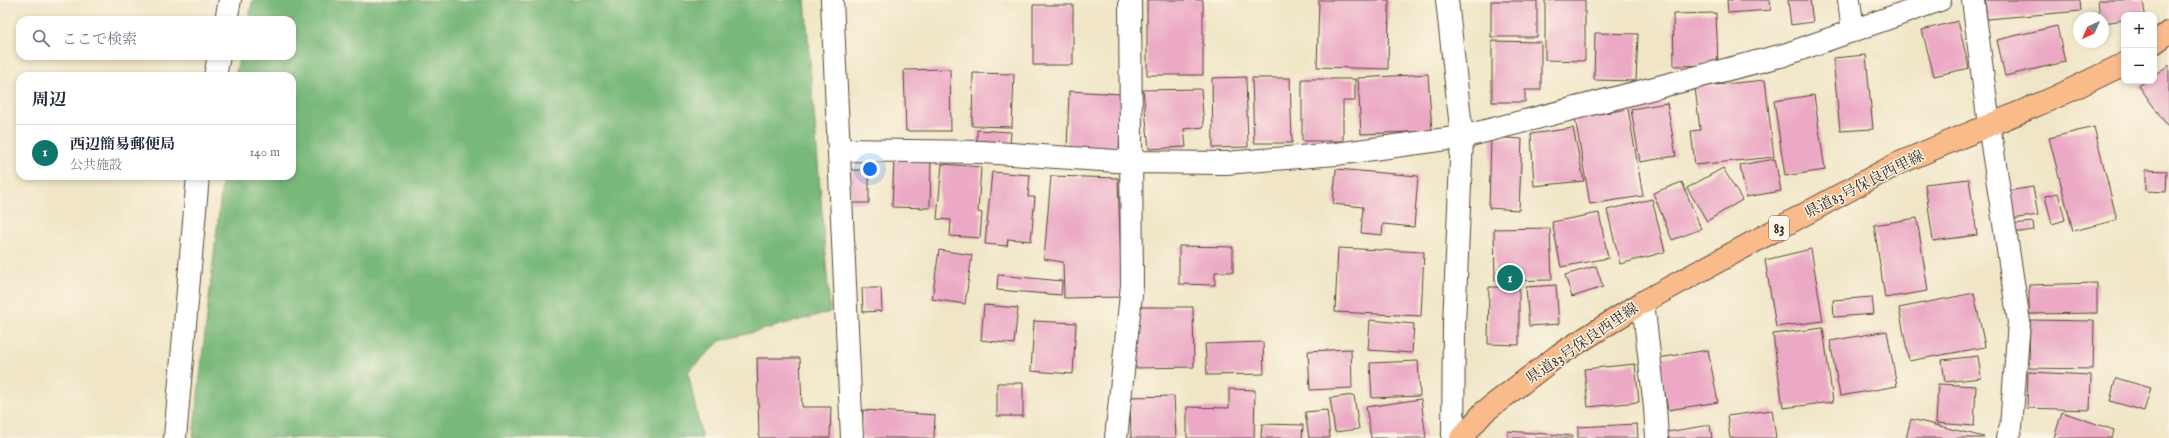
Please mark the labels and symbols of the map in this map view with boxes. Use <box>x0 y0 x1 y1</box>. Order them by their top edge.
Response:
north arrow <box>2073 12 2109 48</box>
street label: 県道83号保良西里線 <box>1801 146 1927 223</box>
your location <box>860 159 880 179</box>
road number: 83 <box>1769 216 1789 240</box>
pin: 1 <box>1497 263 1523 293</box>
street label: 県道83号保良西里線 <box>1522 299 1642 388</box>

